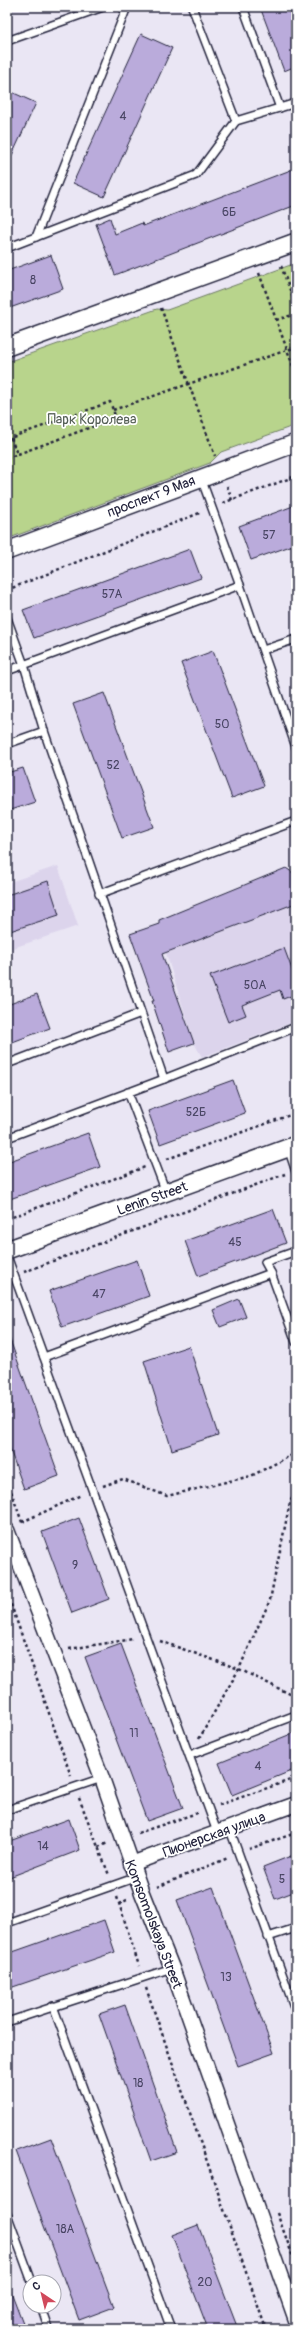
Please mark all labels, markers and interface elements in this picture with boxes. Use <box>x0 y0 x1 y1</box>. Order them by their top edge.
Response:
house number: 4 <box>120 109 127 124</box>
house number: 6Б <box>222 205 236 220</box>
house number: 8 <box>30 273 36 288</box>
park label: Парк Королева <box>47 411 137 428</box>
street label: проспект 9 Мая <box>105 472 198 521</box>
house number: 57 <box>263 528 276 543</box>
house number: 57А <box>102 587 123 602</box>
house number: 50 <box>215 717 229 732</box>
house number: 52 <box>106 758 120 773</box>
house number: 50А <box>244 978 266 993</box>
house number: 52Б <box>186 1105 206 1120</box>
street label: Lenin Street <box>115 1178 190 1219</box>
house number: 45 <box>228 1235 242 1250</box>
house number: 47 <box>92 1287 106 1302</box>
house number: 9 <box>72 1558 78 1573</box>
house number: 11 <box>129 1726 139 1741</box>
house number: 4 <box>255 1759 262 1774</box>
street label: Пионерская улица <box>161 1808 268 1861</box>
house number: 14 <box>37 1839 49 1854</box>
street label: Komsomolskaya Street <box>121 1857 186 1991</box>
house number: 5 <box>279 1872 285 1887</box>
house number: 13 <box>220 1970 232 1985</box>
house number: 18 <box>133 2076 143 2091</box>
house number: 18А <box>56 2222 74 2237</box>
north arrow <box>22 2274 62 2314</box>
house number: 20 <box>198 2275 212 2290</box>
text: С <box>30 2279 43 2293</box>

